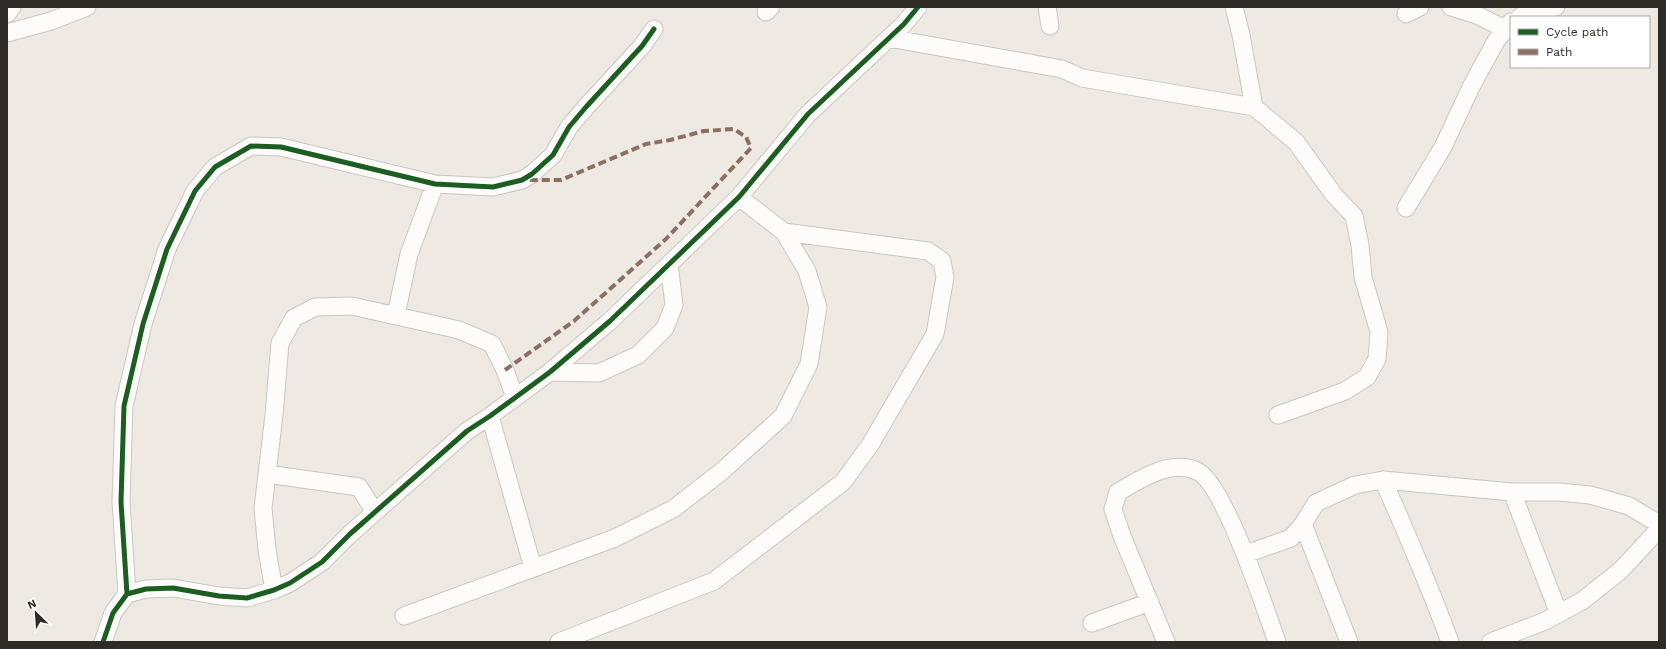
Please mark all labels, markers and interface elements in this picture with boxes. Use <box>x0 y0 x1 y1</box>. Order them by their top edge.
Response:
legend <box>1510 16 1650 68</box>
text: Cycle path <box>1546 25 1608 39</box>
text: Path <box>1546 45 1572 59</box>
north arrow <box>16 593 56 633</box>
text: N <box>26 597 38 612</box>

